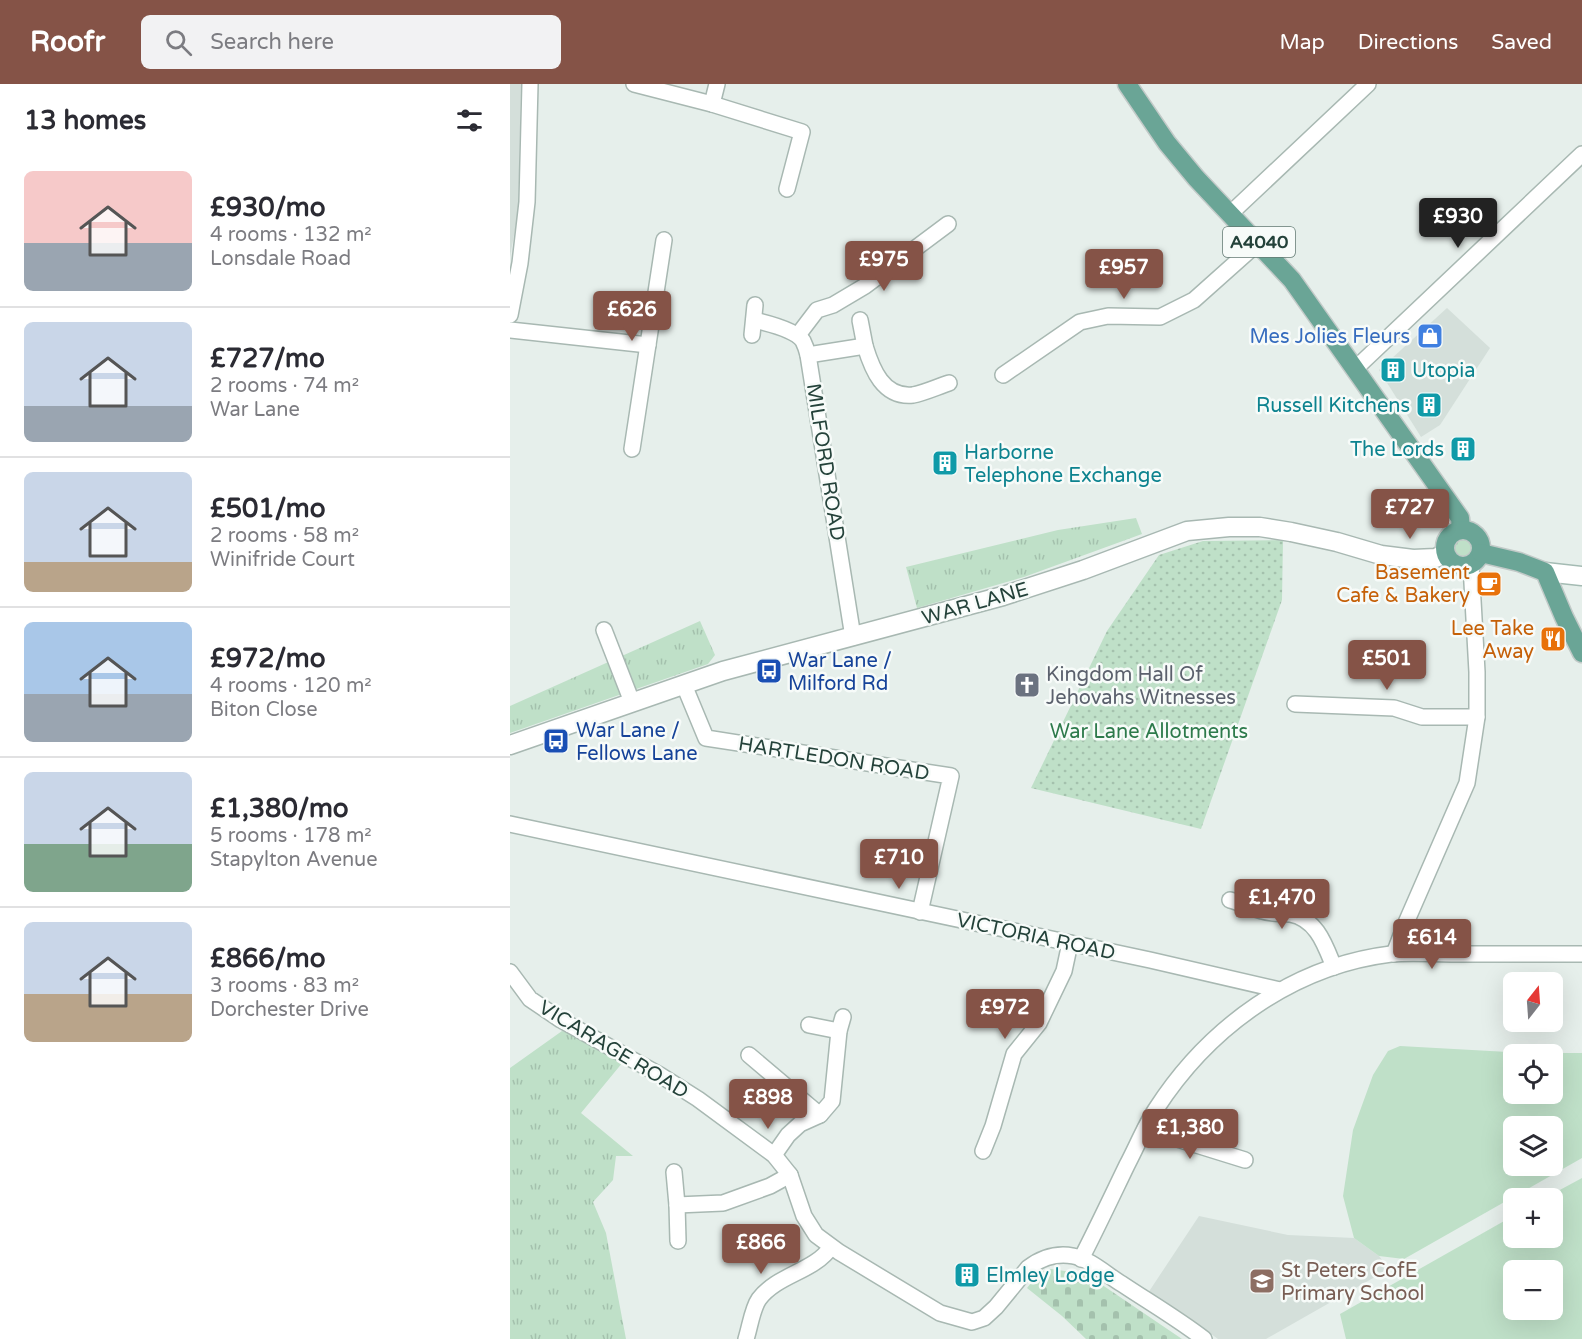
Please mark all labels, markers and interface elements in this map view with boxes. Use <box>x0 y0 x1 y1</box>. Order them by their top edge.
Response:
search box <box>141 15 561 69</box>
text: Roofr <box>30 25 105 59</box>
icon: search <box>162 26 195 59</box>
text: Search here <box>210 29 334 55</box>
text: Map <box>1279 30 1325 55</box>
text: Directions <box>1358 30 1458 55</box>
text: Saved <box>1491 30 1552 55</box>
icon: filters <box>453 104 486 137</box>
text: 13 homes <box>24 105 146 136</box>
text: £930/mo <box>210 192 326 223</box>
icon: home <box>72 195 144 267</box>
pin: £930 <box>1422 198 1494 249</box>
text: £930 <box>1433 205 1483 229</box>
text: 4 rooms · 132 m² <box>210 223 372 247</box>
road number: A4040 <box>1223 227 1295 257</box>
pin: £975 <box>848 241 920 292</box>
text: Lonsdale Road <box>210 247 351 271</box>
text: £975 <box>859 248 909 272</box>
pin: £957 <box>1088 249 1160 300</box>
text: £957 <box>1099 256 1149 280</box>
pin: £626 <box>596 291 668 342</box>
text: £626 <box>607 298 657 322</box>
shop icon: Mes Jolies Fleurs <box>1415 321 1445 351</box>
place label: Mes Jolies Fleurs <box>1250 325 1410 349</box>
text: £727/mo <box>210 343 325 374</box>
icon: home <box>72 346 144 418</box>
building icon: Utopia <box>1378 355 1408 385</box>
place label: Utopia <box>1412 359 1475 383</box>
text: 2 rooms · 74 m² <box>210 374 359 398</box>
street label: MILFORD ROAD <box>801 382 849 543</box>
building icon: Russell Kitchens <box>1414 390 1444 420</box>
place label: Russell Kitchens <box>1256 394 1410 418</box>
text: War Lane <box>210 398 300 422</box>
building icon: The Lords <box>1448 434 1478 464</box>
place label: The Lords <box>1350 438 1444 462</box>
place label: Harborne Telephone Exchange <box>964 441 1162 488</box>
building icon: Harborne Telephone Exchange <box>930 448 960 478</box>
pin: £727 <box>1374 489 1446 540</box>
text: £501/mo <box>210 493 326 524</box>
icon: home <box>72 496 144 568</box>
text: £727 <box>1385 496 1435 520</box>
text: 2 rooms · 58 m² <box>210 524 359 548</box>
text: Winifride Court <box>210 548 355 572</box>
place label: Basement Cafe & Bakery <box>1336 561 1470 608</box>
cafe icon: Basement Cafe & Bakery <box>1474 569 1504 599</box>
street label: WAR LANE <box>919 577 1031 631</box>
place label: Lee Take Away <box>1451 617 1534 664</box>
restaurant icon: Lee Take Away <box>1538 624 1568 654</box>
pin: £501 <box>1351 640 1423 691</box>
text: £972/mo <box>210 643 326 674</box>
icon: home <box>72 646 144 718</box>
text: £501 <box>1362 647 1412 671</box>
place label: War Lane / Milford Rd <box>788 649 892 696</box>
bus stop icon: War Lane / Milford Rd <box>754 656 784 686</box>
place label: Kingdom Hall Of Jehovahs Witnesses <box>1046 663 1236 710</box>
church icon: Kingdom Hall Of Jehovahs Witnesses <box>1012 670 1042 700</box>
text: 4 rooms · 120 m² <box>210 674 372 698</box>
text: Biton Close <box>210 698 318 722</box>
place label: War Lane / Fellows Lane <box>576 719 698 766</box>
park label: War Lane Allotments <box>1050 720 1248 744</box>
bus stop icon: War Lane / Fellows Lane <box>541 726 571 756</box>
street label: HARTLEDON ROAD <box>736 732 931 786</box>
text: £1,380/mo <box>210 793 349 824</box>
icon: home <box>72 796 144 868</box>
text: 5 rooms · 178 m² <box>210 824 372 848</box>
pin: £710 <box>863 839 935 890</box>
text: £710 <box>874 846 924 870</box>
text: Stapylton Avenue <box>210 848 378 872</box>
pin: £1,470 <box>1233 879 1331 930</box>
text: £1,470 <box>1248 886 1316 910</box>
street label: VICTORIA ROAD <box>954 908 1117 966</box>
pin: £614 <box>1396 919 1468 970</box>
text: £614 <box>1407 926 1457 950</box>
text: £866/mo <box>210 943 326 974</box>
icon: home <box>72 946 144 1018</box>
north arrow <box>1503 972 1563 1032</box>
map controls <box>1503 972 1563 1320</box>
text: 3 rooms · 83 m² <box>210 974 359 998</box>
pin: £972 <box>969 989 1041 1040</box>
street label: VICARAGE ROAD <box>534 996 693 1104</box>
text: £972 <box>980 996 1030 1020</box>
text: Dorchester Drive <box>210 998 369 1022</box>
button: locate <box>1503 1044 1563 1104</box>
pin: £898 <box>732 1079 804 1130</box>
text: £898 <box>743 1086 793 1110</box>
pin: £1,380 <box>1141 1109 1239 1160</box>
text: £1,380 <box>1156 1116 1224 1140</box>
button: layers <box>1503 1116 1563 1176</box>
button: + <box>1503 1188 1563 1248</box>
pin: £866 <box>725 1224 797 1275</box>
text: £866 <box>736 1231 786 1255</box>
place label: St Peters CofE Primary School <box>1281 1259 1425 1306</box>
building icon: Elmley Lodge <box>952 1260 982 1290</box>
button: − <box>1503 1260 1563 1320</box>
place label: Elmley Lodge <box>986 1264 1114 1288</box>
school or university icon: St Peters CofE Primary School <box>1247 1266 1277 1296</box>

